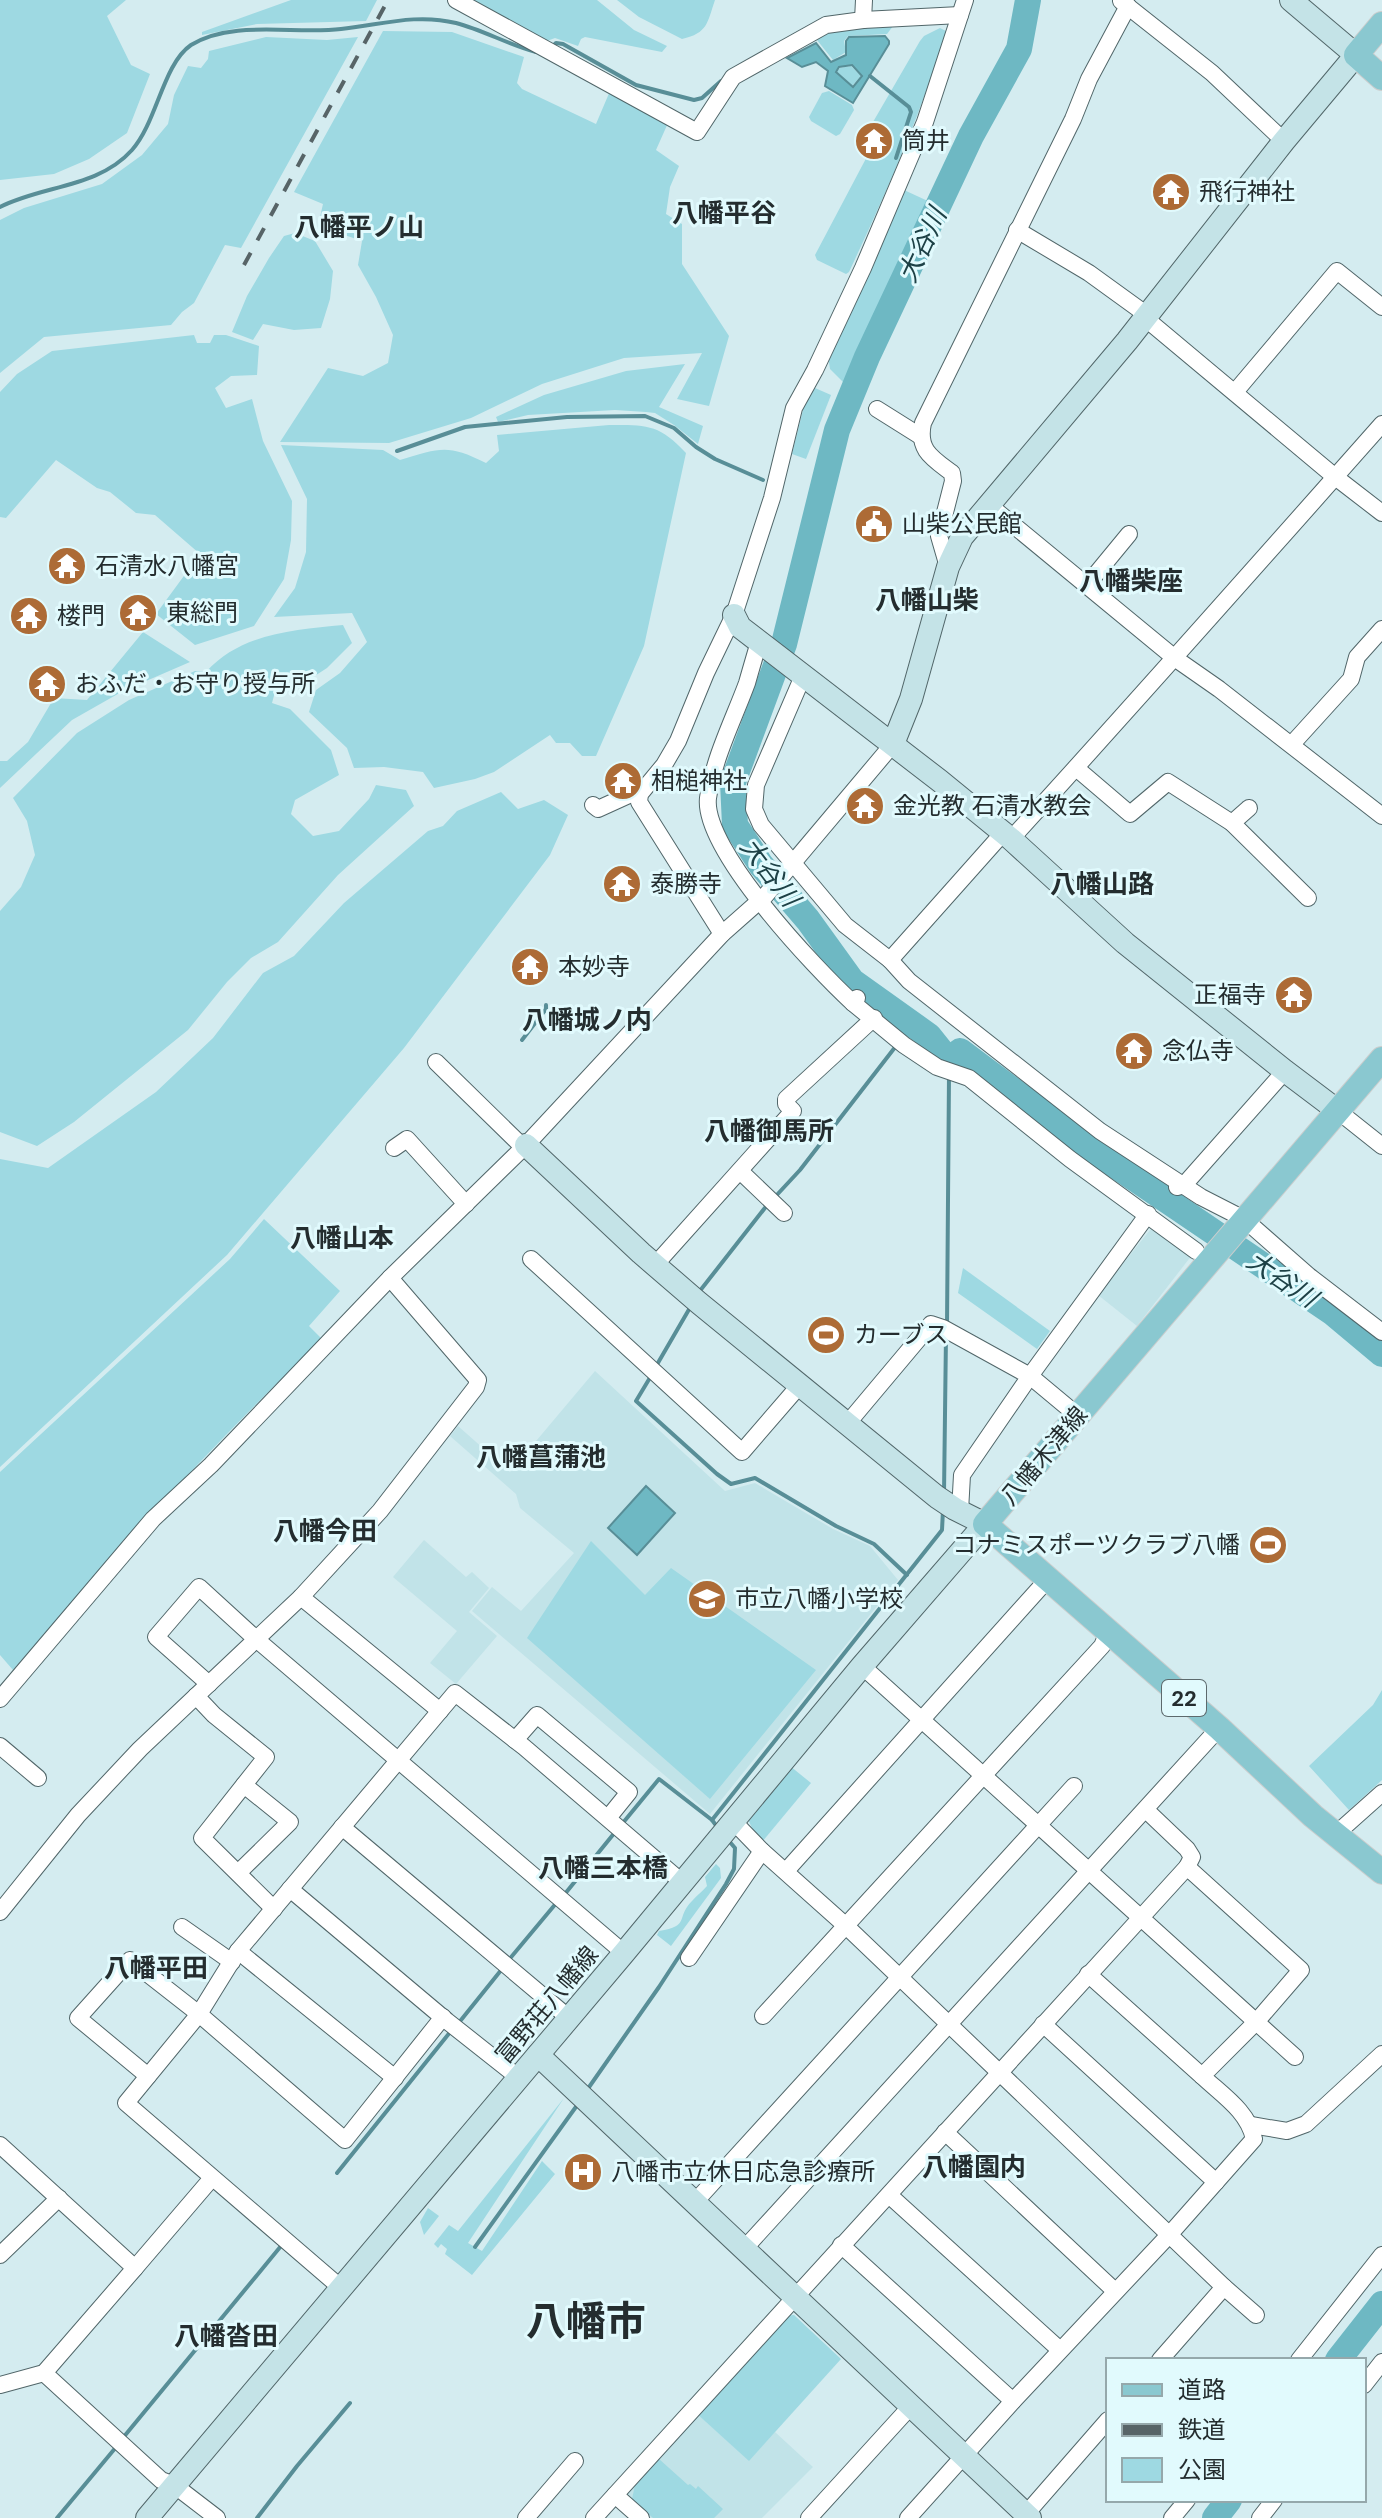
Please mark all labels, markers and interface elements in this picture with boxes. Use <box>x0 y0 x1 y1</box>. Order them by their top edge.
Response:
temple icon: 筒井 <box>853 120 895 162</box>
place label: 筒井 <box>902 125 950 156</box>
temple icon: 飛行神社 <box>1150 171 1192 213</box>
place label: 飛行神社 <box>1199 176 1295 207</box>
district label: 八幡平谷 <box>672 196 776 230</box>
water label: 大谷川 <box>890 200 955 288</box>
district label: 八幡平ノ山 <box>294 210 424 244</box>
public building icon: 山柴公民館 <box>853 503 895 545</box>
place label: 山柴公民館 <box>902 508 1022 539</box>
temple icon: 石清水八幡宮 <box>46 545 88 587</box>
place label: 石清水八幡宮 <box>95 550 239 581</box>
district label: 八幡柴座 <box>1079 564 1183 598</box>
district label: 八幡山柴 <box>875 583 979 617</box>
temple icon: 東総門 <box>117 592 159 634</box>
temple icon: 楼門 <box>8 595 50 637</box>
place label: 東総門 <box>166 597 238 628</box>
place label: 楼門 <box>57 600 105 631</box>
temple icon: おふだ・お守り授与所 <box>26 663 68 705</box>
place label: おふだ・お守り授与所 <box>75 668 315 699</box>
temple icon: 相槌神社 <box>602 760 644 802</box>
place label: 相槌神社 <box>651 765 747 796</box>
temple icon: 金光教 石清水教会 <box>844 785 886 827</box>
place label: 金光教 石清水教会 <box>893 790 1091 821</box>
water label: 大谷川 <box>733 831 809 916</box>
temple icon: 泰勝寺 <box>601 863 643 905</box>
district label: 八幡山路 <box>1050 867 1154 901</box>
place label: 泰勝寺 <box>650 868 722 899</box>
temple icon: 本妙寺 <box>509 946 551 988</box>
place label: 本妙寺 <box>558 951 630 982</box>
temple icon: 正福寺 <box>1273 974 1315 1016</box>
place label: 正福寺 <box>1194 979 1266 1010</box>
district label: 八幡城ノ内 <box>522 1003 652 1037</box>
temple icon: 念仏寺 <box>1113 1030 1155 1072</box>
place label: 念仏寺 <box>1162 1035 1234 1066</box>
district label: 八幡御馬所 <box>704 1114 834 1148</box>
district label: 八幡山本 <box>290 1221 394 1255</box>
water label: 大谷川 <box>1240 1243 1326 1317</box>
sports icon: カーブス <box>805 1314 847 1356</box>
place label: カーブス <box>854 1319 949 1350</box>
street label: 八幡木津線 <box>993 1400 1094 1512</box>
district label: 八幡菖蒲池 <box>476 1440 606 1474</box>
district label: 八幡今田 <box>273 1514 377 1548</box>
sports icon: コナミスポーツクラブ八幡 <box>1247 1524 1289 1566</box>
place label: コナミスポーツクラブ八幡 <box>952 1529 1240 1560</box>
school or university icon: 市立八幡小学校 <box>686 1578 728 1620</box>
place label: 市立八幡小学校 <box>735 1583 903 1614</box>
road number: 22 <box>1162 1680 1206 1716</box>
district label: 八幡三本橋 <box>538 1851 668 1885</box>
street label: 富野荘八幡線 <box>488 1940 605 2070</box>
district label: 八幡平田 <box>104 1951 208 1985</box>
district label: 八幡園内 <box>922 2150 1026 2184</box>
hospital icon: 八幡市立休日応急診療所 <box>562 2151 604 2193</box>
place label: 八幡市立休日応急診療所 <box>611 2156 875 2187</box>
district label: 八幡市 <box>526 2295 646 2347</box>
district label: 八幡沓田 <box>174 2319 278 2353</box>
legend <box>1106 2358 1366 2502</box>
text: 道路 <box>1178 2374 1226 2405</box>
text: 鉄道 <box>1178 2414 1226 2445</box>
text: 公園 <box>1178 2454 1226 2485</box>

